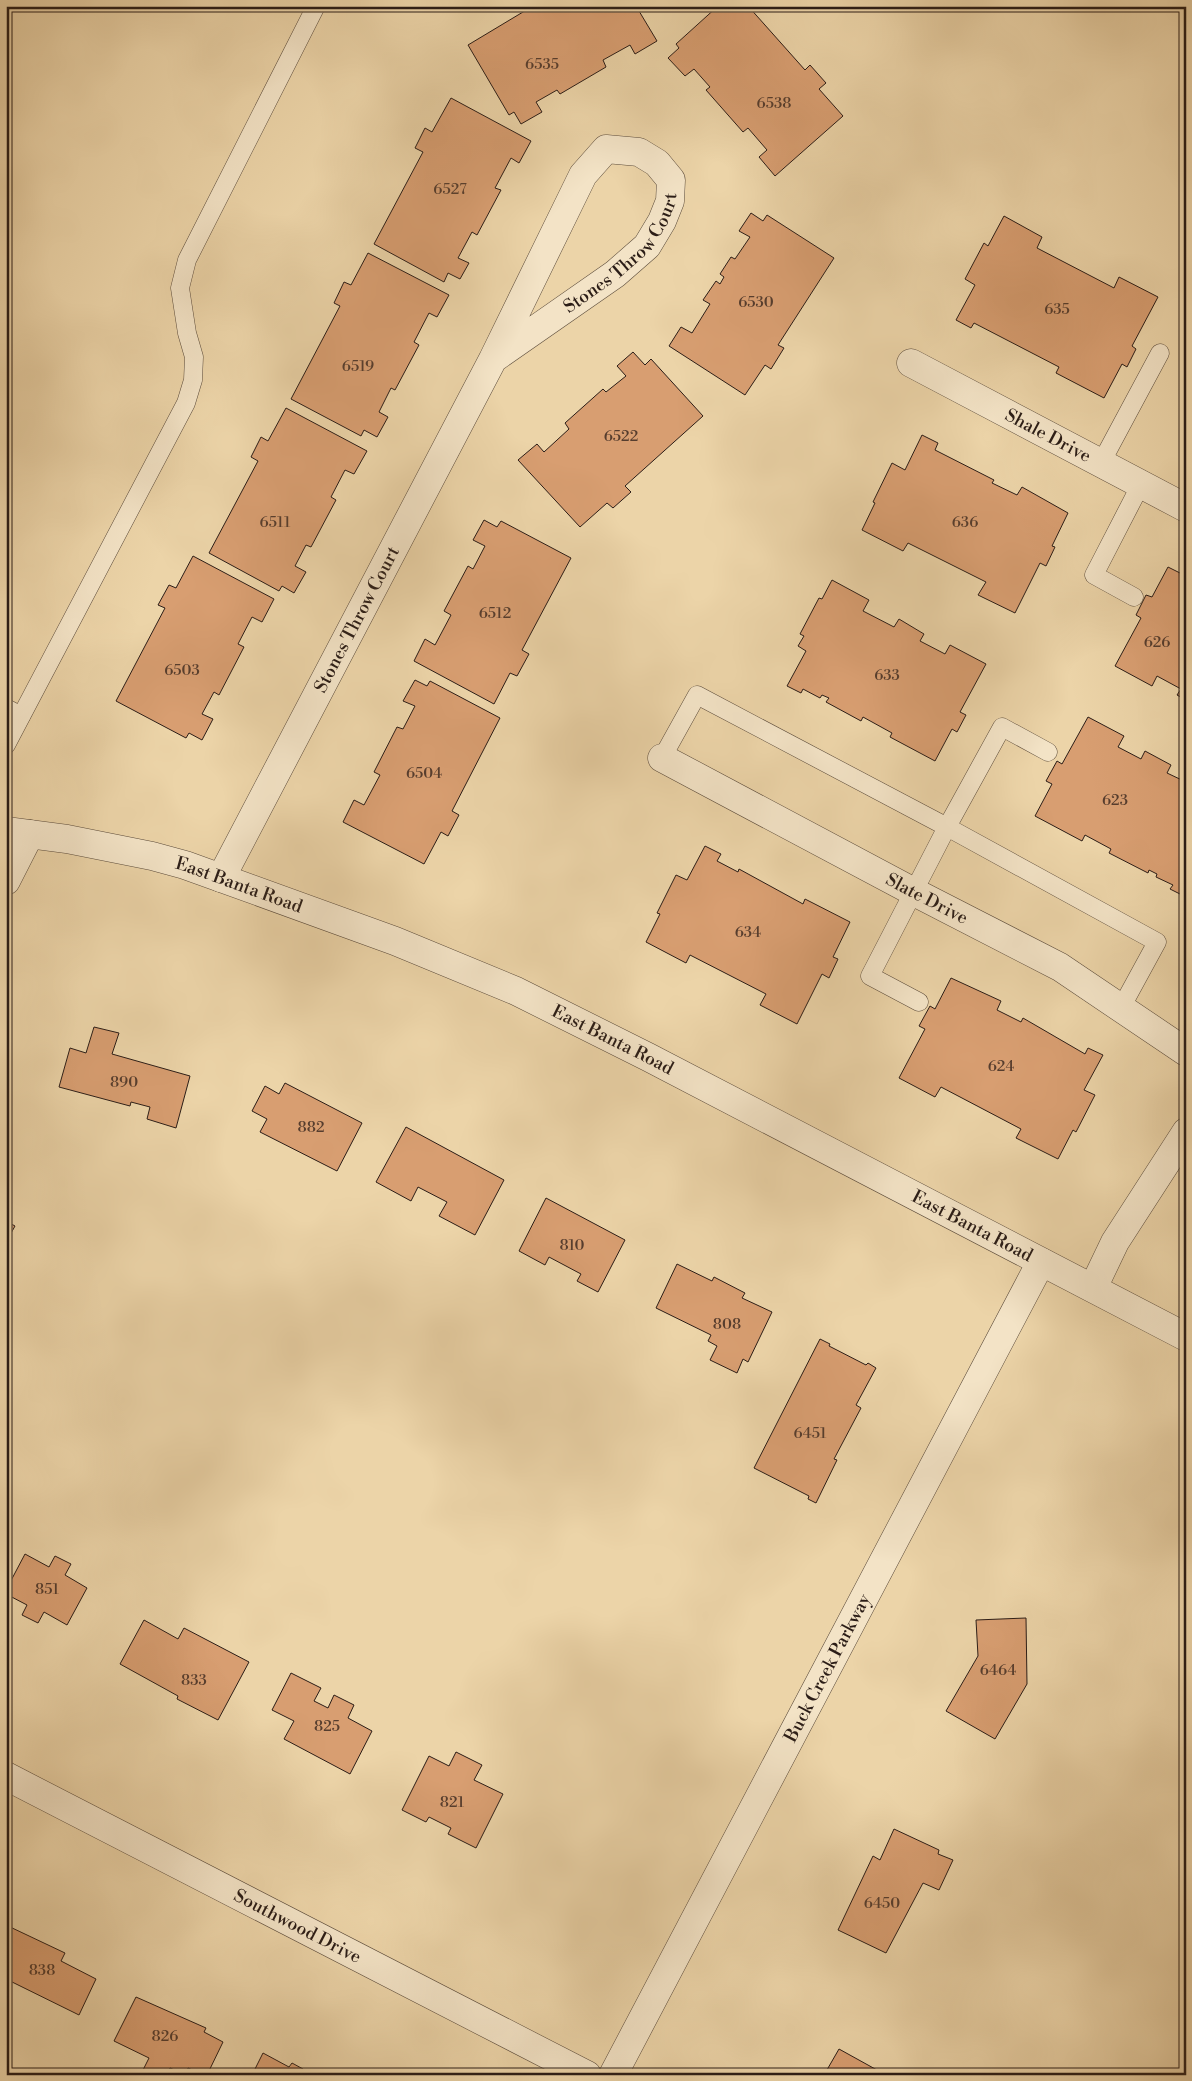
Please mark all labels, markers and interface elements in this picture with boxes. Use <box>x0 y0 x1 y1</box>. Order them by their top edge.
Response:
house number: 6535 <box>525 55 559 74</box>
house number: 6538 <box>757 94 791 113</box>
house number: 6527 <box>433 180 467 199</box>
street label: Stones Throw Court <box>559 192 682 318</box>
house number: 6530 <box>738 293 774 312</box>
house number: 635 <box>1044 300 1070 319</box>
house number: 6519 <box>342 357 374 376</box>
street label: Shale Drive <box>1001 403 1095 467</box>
house number: 6522 <box>604 427 638 446</box>
house number: 6511 <box>260 513 291 532</box>
house number: 636 <box>952 513 978 532</box>
street label: Stones Throw Court <box>309 542 405 696</box>
house number: 6512 <box>479 604 511 623</box>
house number: 626 <box>1144 633 1170 652</box>
house number: 6503 <box>164 661 200 680</box>
house number: 633 <box>874 666 900 685</box>
house number: 6504 <box>406 764 442 783</box>
house number: 623 <box>1102 791 1128 810</box>
street label: East Banta Road <box>173 852 307 918</box>
street label: Slate Drive <box>882 868 972 929</box>
house number: 634 <box>735 923 761 942</box>
street label: East Banta Road <box>548 999 678 1080</box>
house number: 624 <box>988 1057 1014 1076</box>
house number: 890 <box>110 1073 138 1092</box>
house number: 882 <box>298 1118 324 1137</box>
street label: East Banta Road <box>908 1185 1038 1267</box>
house number: 810 <box>560 1236 584 1255</box>
house number: 808 <box>713 1315 741 1334</box>
house number: 6451 <box>793 1424 827 1443</box>
house number: 851 <box>35 1580 59 1599</box>
street label: Buck Creek Parkway <box>778 1590 876 1747</box>
house number: 6464 <box>980 1661 1016 1680</box>
house number: 833 <box>181 1671 207 1690</box>
house number: 825 <box>314 1717 340 1736</box>
house number: 821 <box>440 1793 465 1812</box>
street label: Southwood Drive <box>230 1884 365 1968</box>
house number: 6450 <box>864 1894 900 1913</box>
house number: 838 <box>29 1961 55 1980</box>
house number: 826 <box>152 2027 178 2046</box>

